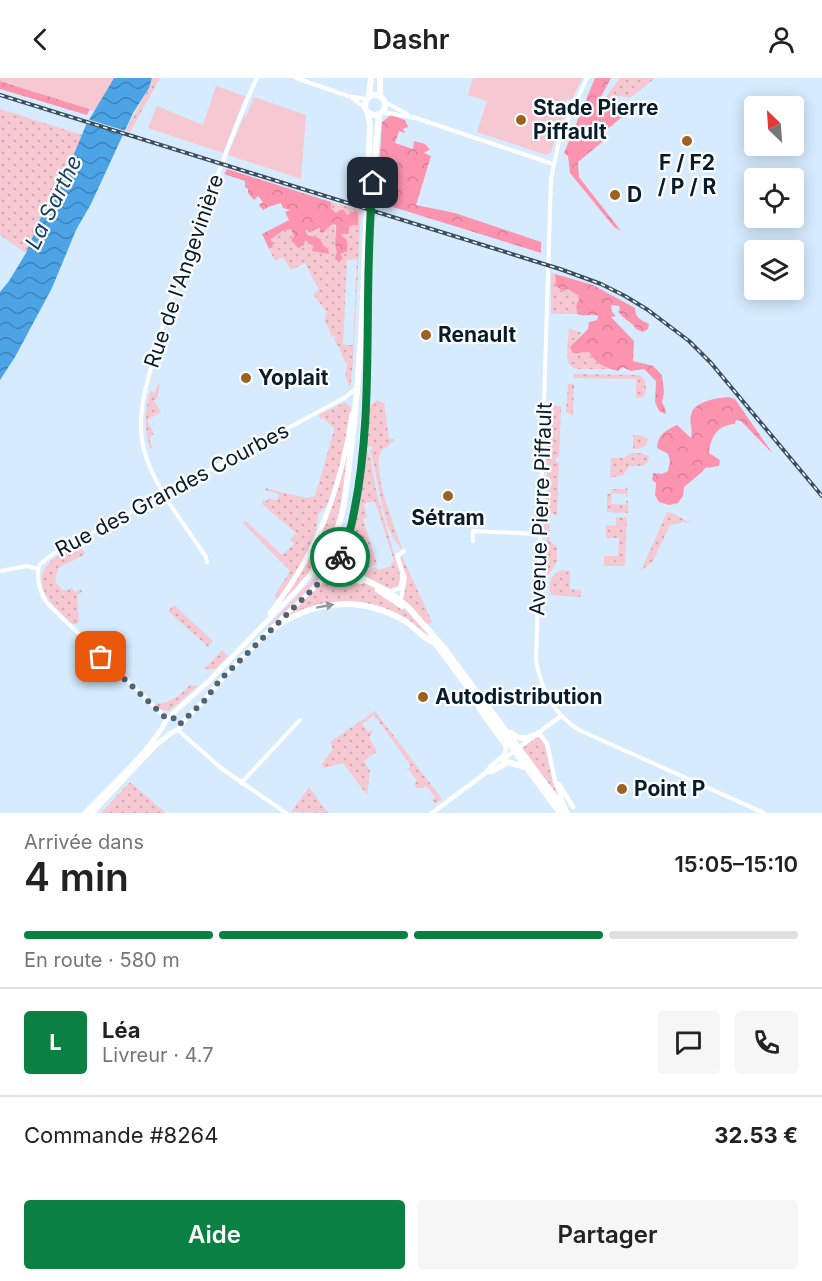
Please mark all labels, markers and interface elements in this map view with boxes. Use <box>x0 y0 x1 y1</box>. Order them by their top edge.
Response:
icon: back <box>24 23 57 56</box>
text: Dashr <box>372 23 450 56</box>
icon: person <box>765 23 798 56</box>
place label: Stade Pierre Piffault <box>533 95 659 144</box>
north arrow <box>744 96 804 156</box>
map controls <box>744 96 804 300</box>
marker: Stade Pierre Piffault <box>514 113 528 127</box>
marker: F / F2 / P / R <box>680 134 694 148</box>
place label: F / F2 / P / R <box>658 150 717 199</box>
water label: La Sarthe <box>19 151 87 253</box>
pin <box>347 157 398 208</box>
icon: home <box>356 166 389 199</box>
button: locate <box>744 168 804 228</box>
street label: Rue de l'Angevinière <box>139 171 228 371</box>
place label: D <box>627 182 642 207</box>
marker: D <box>608 188 622 202</box>
button: layers <box>744 240 804 300</box>
place label: Renault <box>438 322 516 347</box>
marker: Renault <box>419 328 433 342</box>
place label: Yoplait <box>258 365 329 390</box>
marker: Yoplait <box>239 371 253 385</box>
street label: Avenue Pierre Piffault <box>524 402 557 616</box>
street label: Rue des Grandes Courbes <box>51 417 293 562</box>
marker: Sétram <box>441 489 455 503</box>
place label: Sétram <box>411 505 485 530</box>
courier <box>310 527 370 587</box>
icon: bike <box>324 541 357 574</box>
one-way arrow <box>316 601 335 610</box>
pin <box>75 631 126 682</box>
icon: bag <box>84 640 117 673</box>
place label: Autodistribution <box>435 684 603 709</box>
marker: Autodistribution <box>416 690 430 704</box>
place label: Point P <box>634 776 705 801</box>
marker: Point P <box>615 782 629 796</box>
text: Arrivée dans <box>24 830 144 854</box>
text: 15:05–15:10 <box>675 851 798 877</box>
text: 4 min <box>24 853 129 900</box>
text: En route · 580 m <box>24 948 180 972</box>
button: chat <box>657 1011 720 1074</box>
button: phone <box>735 1011 798 1074</box>
text: Léa <box>102 1017 141 1043</box>
text: L <box>49 1029 62 1055</box>
text: Livreur · 4.7 <box>102 1043 214 1067</box>
text: Commande #8264 <box>24 1122 218 1148</box>
text: 32.53 € <box>714 1122 798 1148</box>
button: Aide <box>24 1200 405 1269</box>
button: Partager <box>417 1200 798 1269</box>

